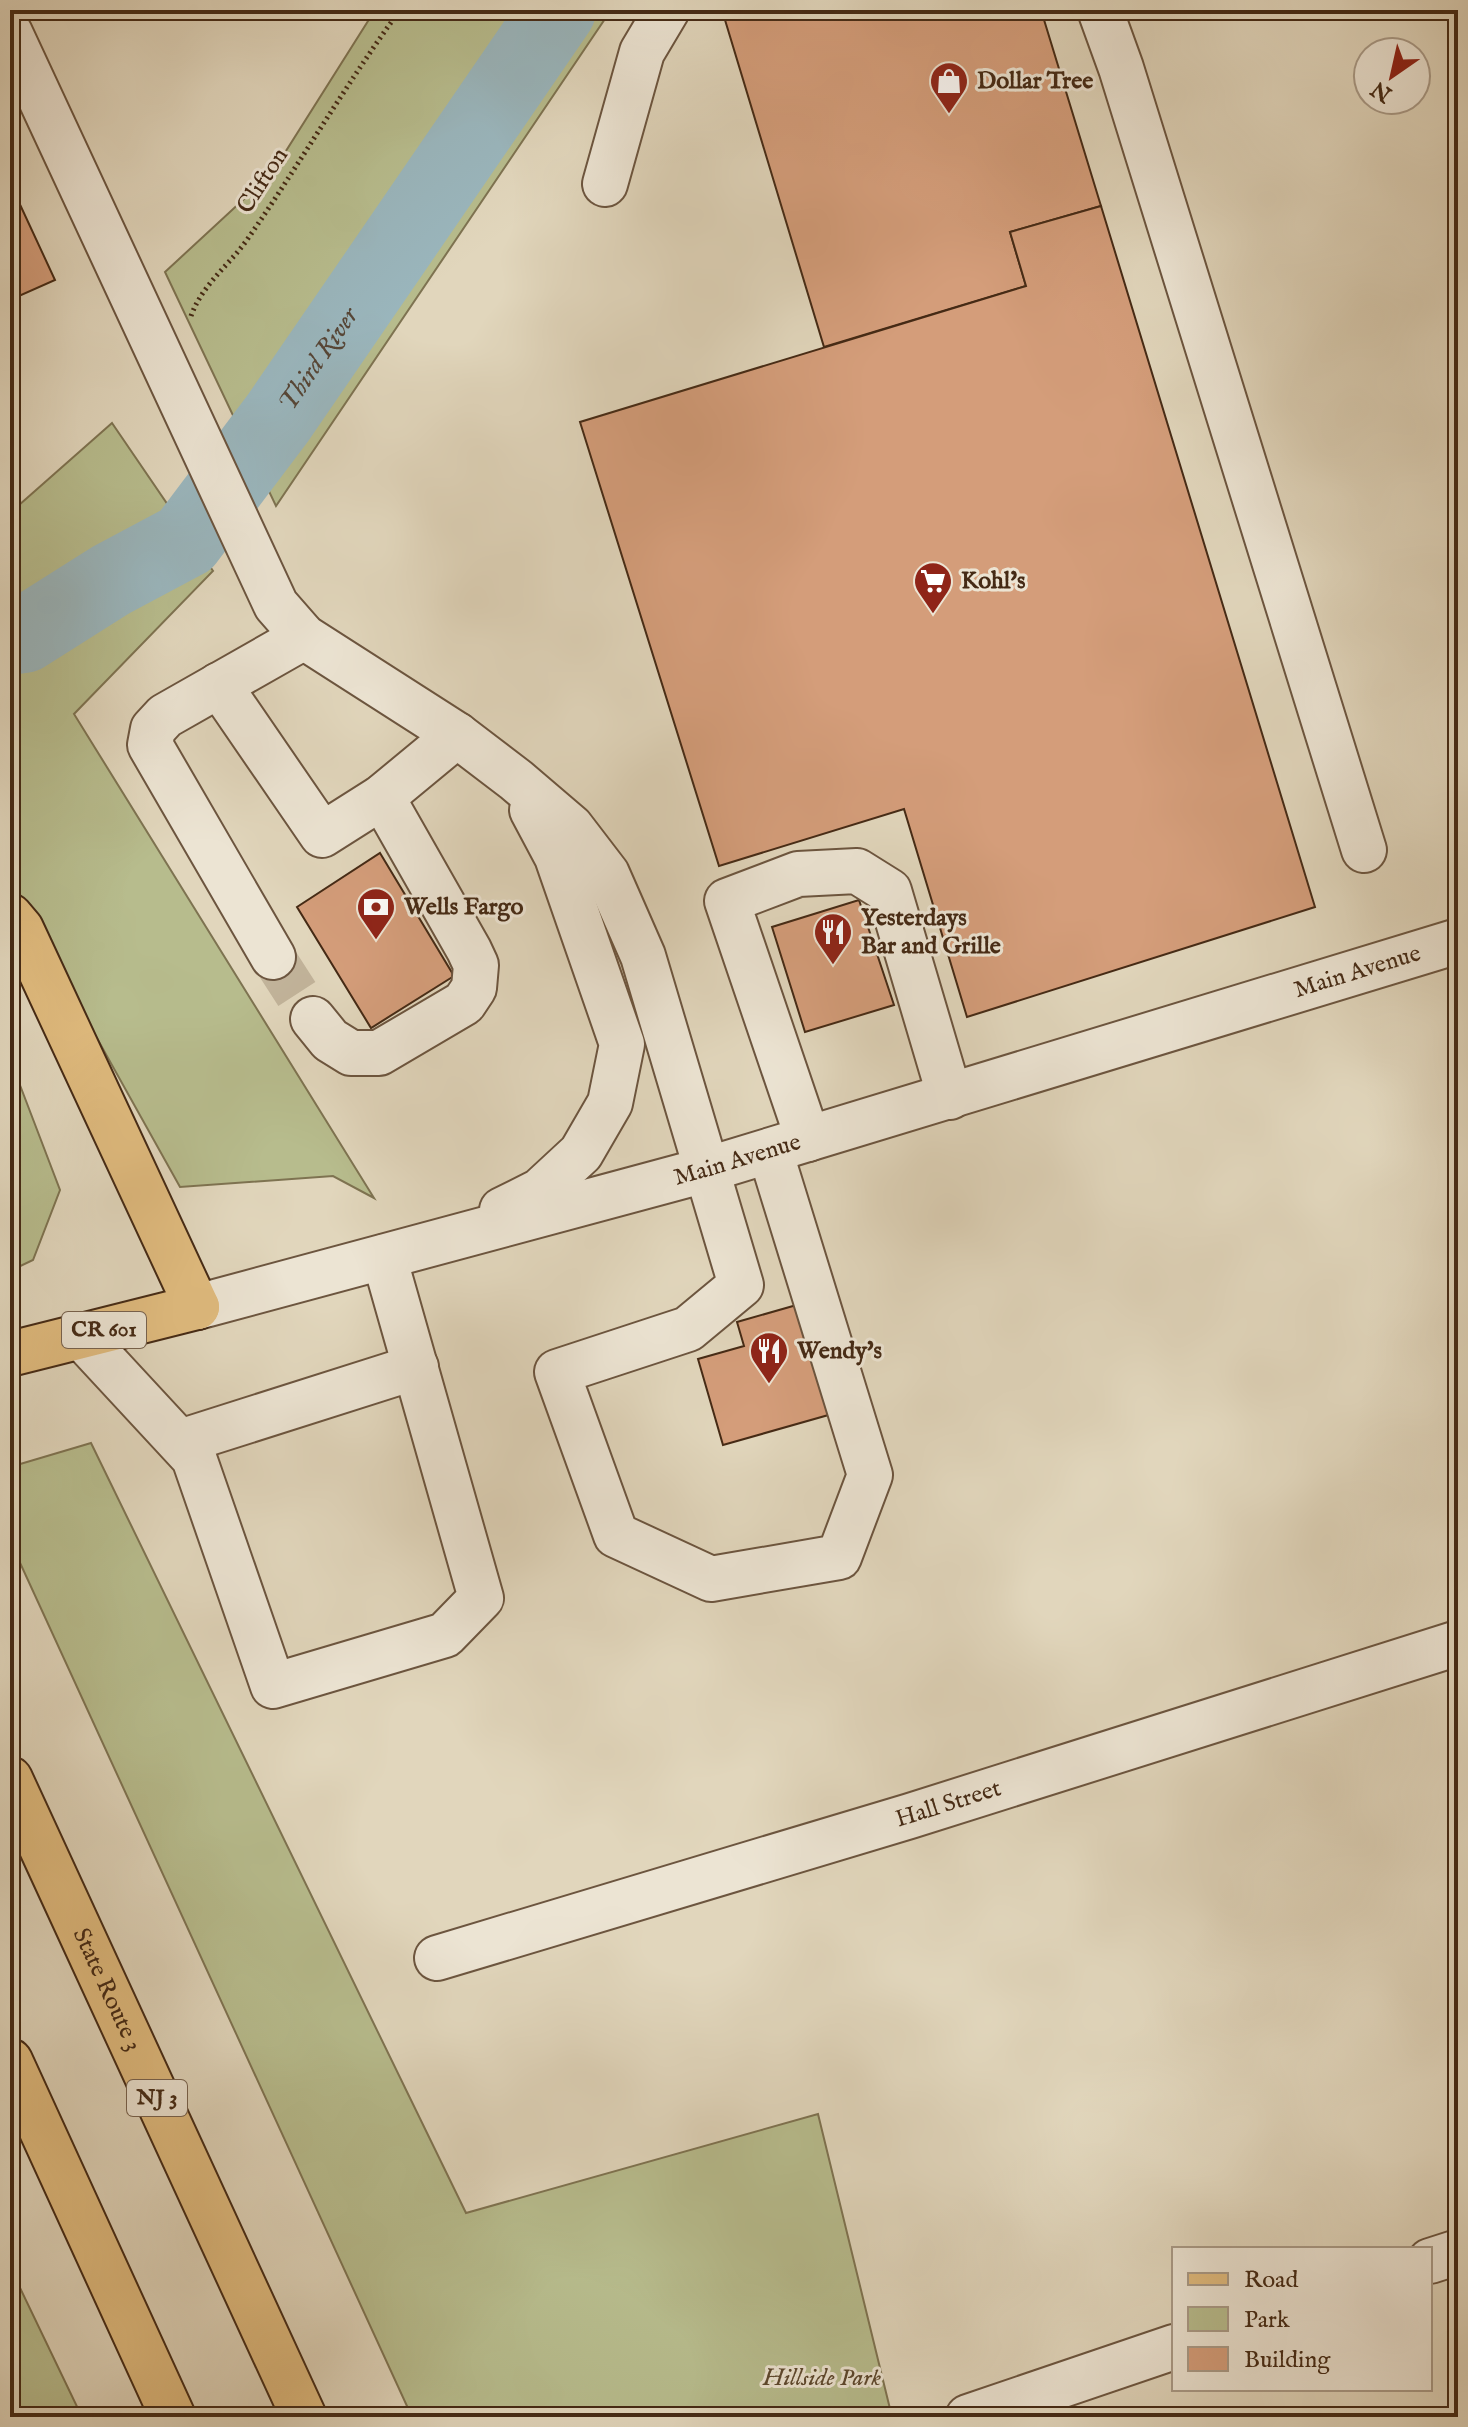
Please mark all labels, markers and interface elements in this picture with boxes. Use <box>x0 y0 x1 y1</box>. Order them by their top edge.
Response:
north arrow <box>1352 36 1432 116</box>
shop icon: Dollar Tree <box>928 60 970 115</box>
place label: Dollar Tree <box>977 66 1093 97</box>
text: N <box>1366 74 1398 108</box>
street label: Clifton <box>230 142 296 220</box>
water label: Third River <box>271 300 366 418</box>
supermarket icon: Kohl's <box>912 560 954 615</box>
place label: Kohl's <box>961 566 1026 597</box>
bank icon: Wells Fargo <box>355 886 397 941</box>
place label: Wells Fargo <box>403 892 524 923</box>
place label: Yesterdays Bar and Grille <box>861 903 1001 962</box>
restaurant icon: Yesterdays Bar and Grille <box>812 911 854 966</box>
street label: Main Avenue <box>1290 938 1424 1006</box>
street label: Main Avenue <box>671 1126 805 1193</box>
road number: CR 601 <box>62 1312 146 1348</box>
restaurant icon: Wendy's <box>748 1330 790 1385</box>
place label: Wendy's <box>796 1336 882 1367</box>
street label: Hall Street <box>892 1773 1005 1835</box>
street label: State Route 3 <box>65 1923 149 2056</box>
road number: NJ 3 <box>127 2080 187 2116</box>
legend <box>1172 2247 1432 2391</box>
text: Road <box>1244 2265 1298 2296</box>
text: Park <box>1244 2305 1290 2336</box>
text: Building <box>1244 2345 1331 2376</box>
park label: Hillside Park <box>762 2363 881 2394</box>

